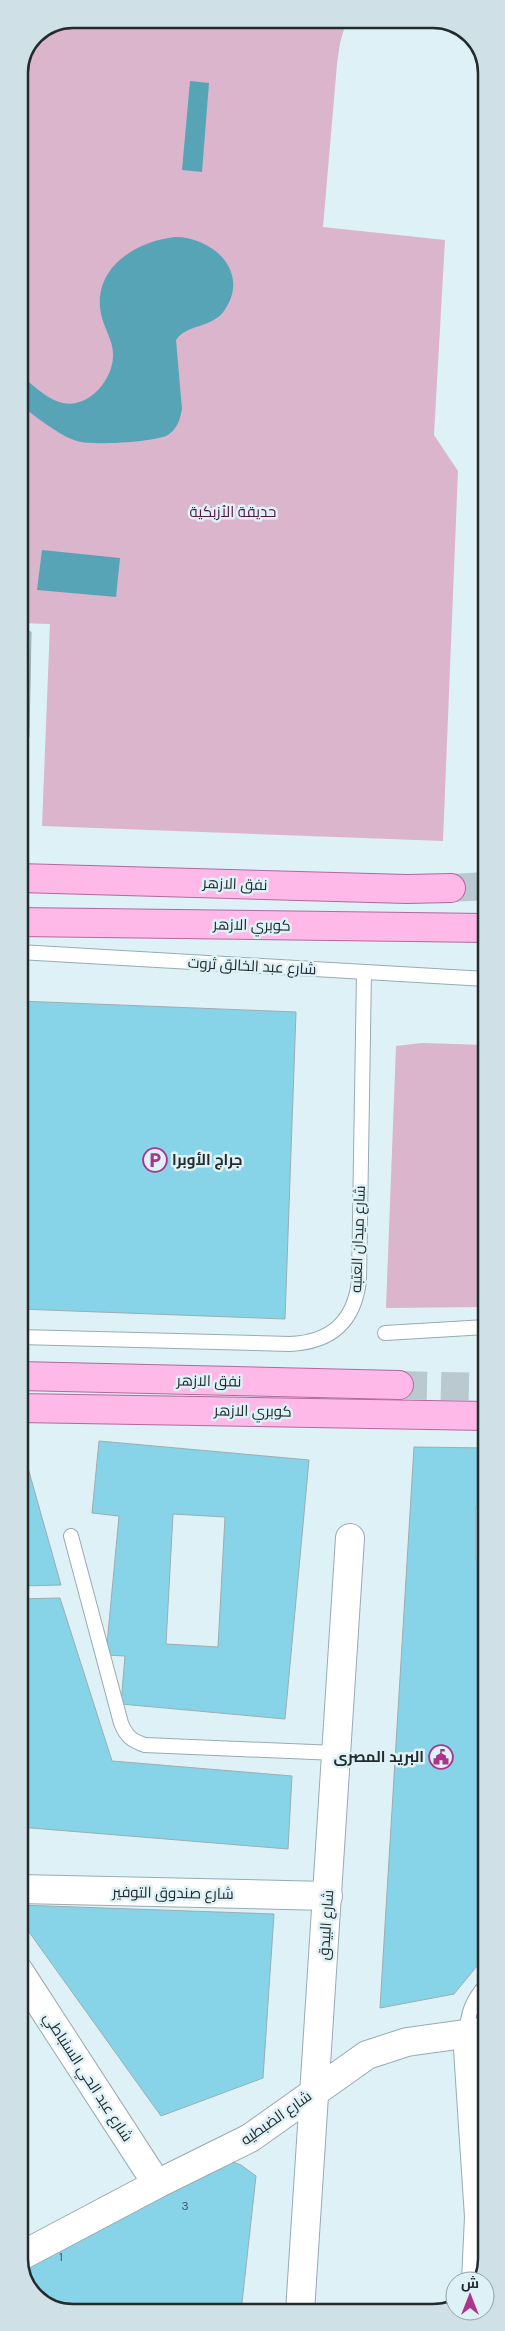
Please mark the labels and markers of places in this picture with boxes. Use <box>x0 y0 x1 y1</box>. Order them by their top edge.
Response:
parking icon: جراج الأوبرا <box>142 1147 168 1173</box>
place label: جراج الأوبرا <box>172 1151 242 1170</box>
public building icon: البريد المصرى <box>428 1744 454 1770</box>
place label: البريد المصرى <box>333 1748 424 1766</box>

